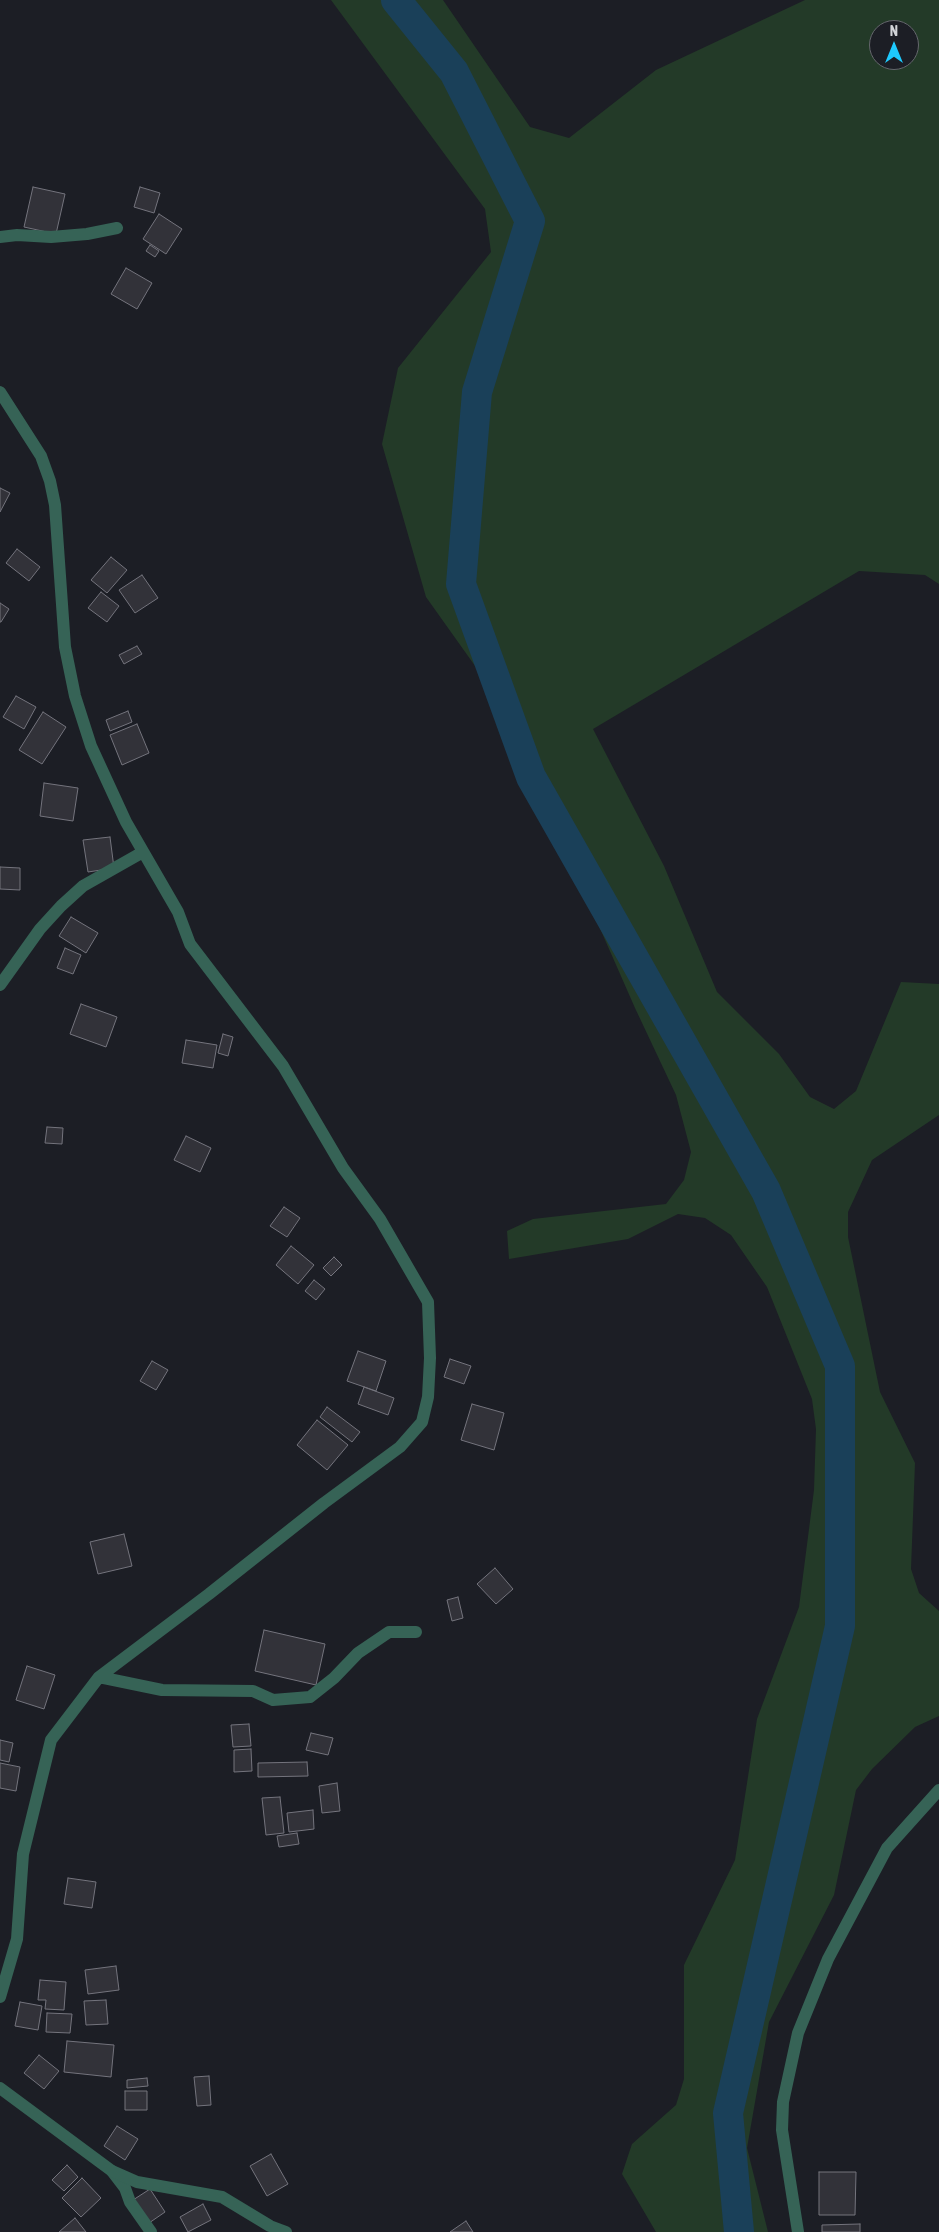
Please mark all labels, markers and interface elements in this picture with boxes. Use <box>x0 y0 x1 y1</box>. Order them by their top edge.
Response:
north arrow <box>869 20 919 70</box>
text: N <box>890 23 898 39</box>

